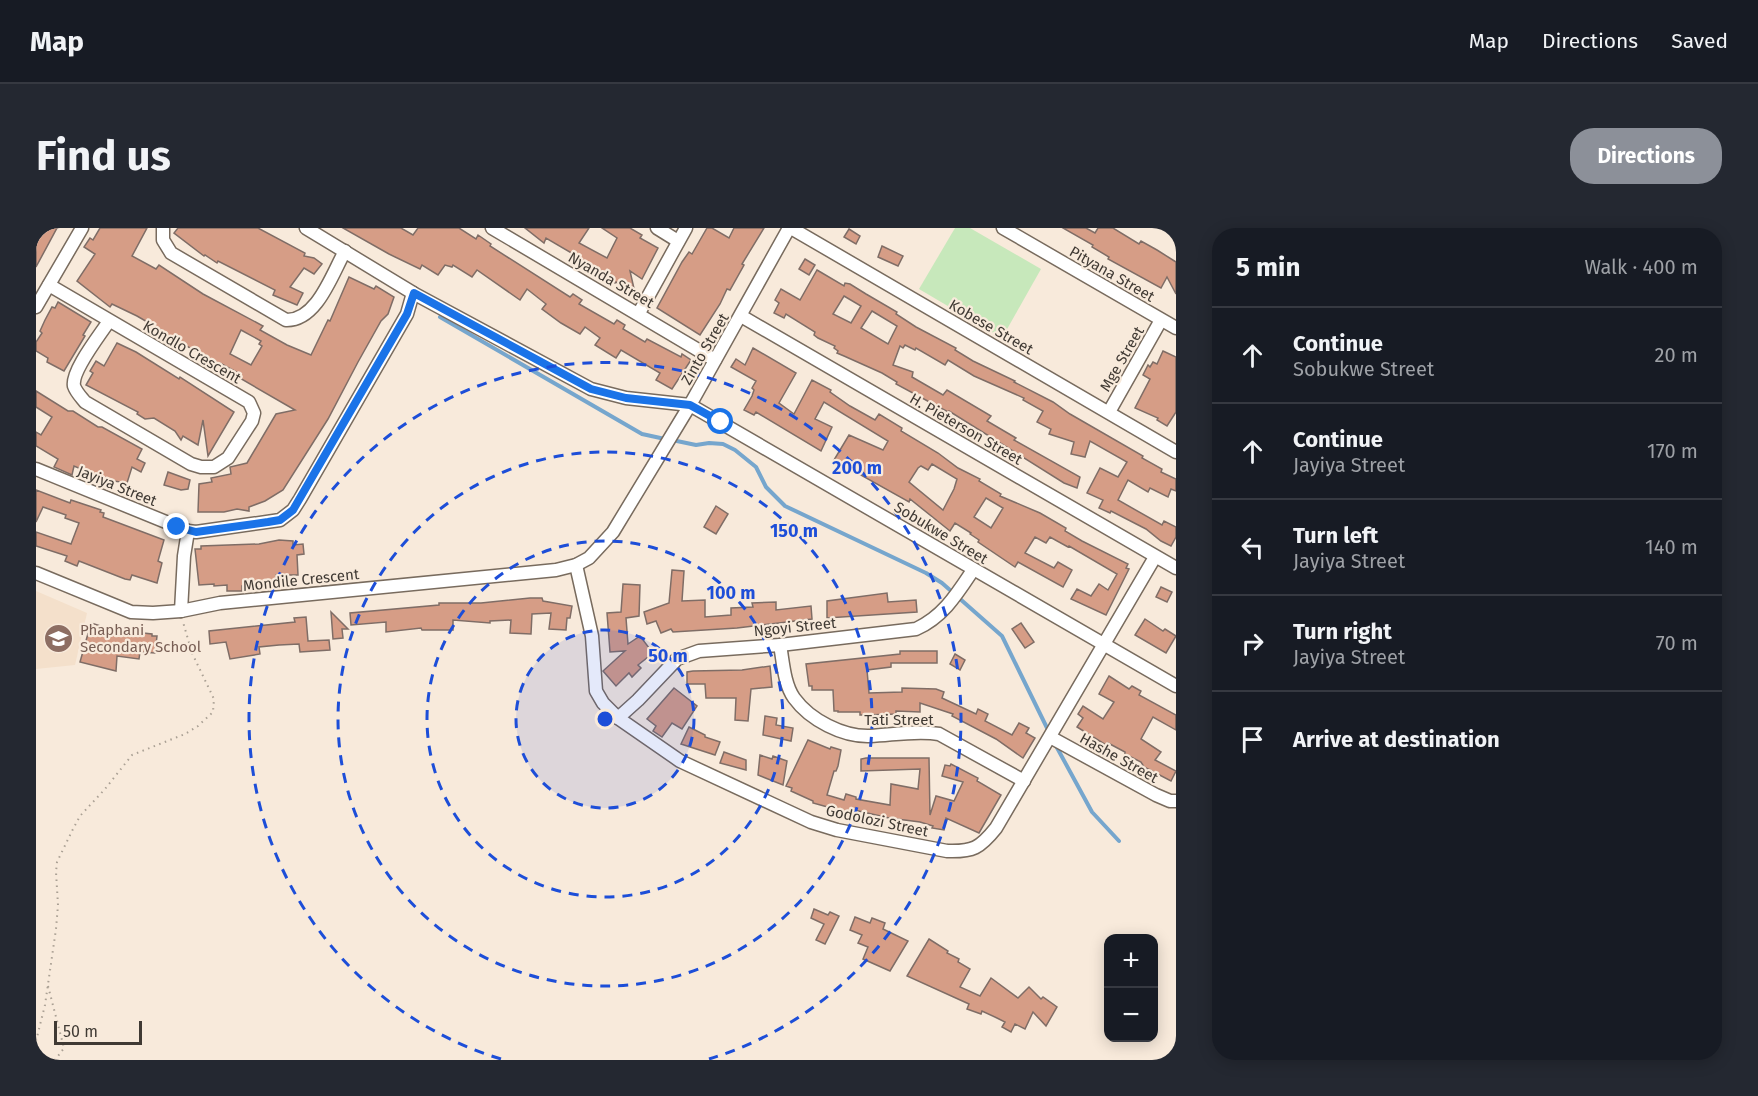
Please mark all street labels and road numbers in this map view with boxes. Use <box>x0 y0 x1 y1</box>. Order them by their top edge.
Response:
street label: Pityana Street <box>1066 242 1158 306</box>
street label: Nyanda Street <box>565 248 658 312</box>
street label: Kobese Street <box>946 296 1037 359</box>
street label: Zinto Street <box>677 310 733 388</box>
street label: Kondlo Crescent <box>140 317 245 388</box>
street label: Mge Street <box>1096 323 1148 395</box>
street label: H. Pieterson Street <box>906 389 1026 469</box>
street label: Jayiya Street <box>75 462 160 510</box>
street label: Sobukwe Street <box>891 498 992 568</box>
street label: Mondile Crescent <box>242 565 361 595</box>
street label: Ngoyi Street <box>753 614 838 640</box>
street label: Tati Street <box>864 711 934 729</box>
street label: Hashe Street <box>1077 729 1162 787</box>
street label: Godolozi Street <box>824 801 930 841</box>

